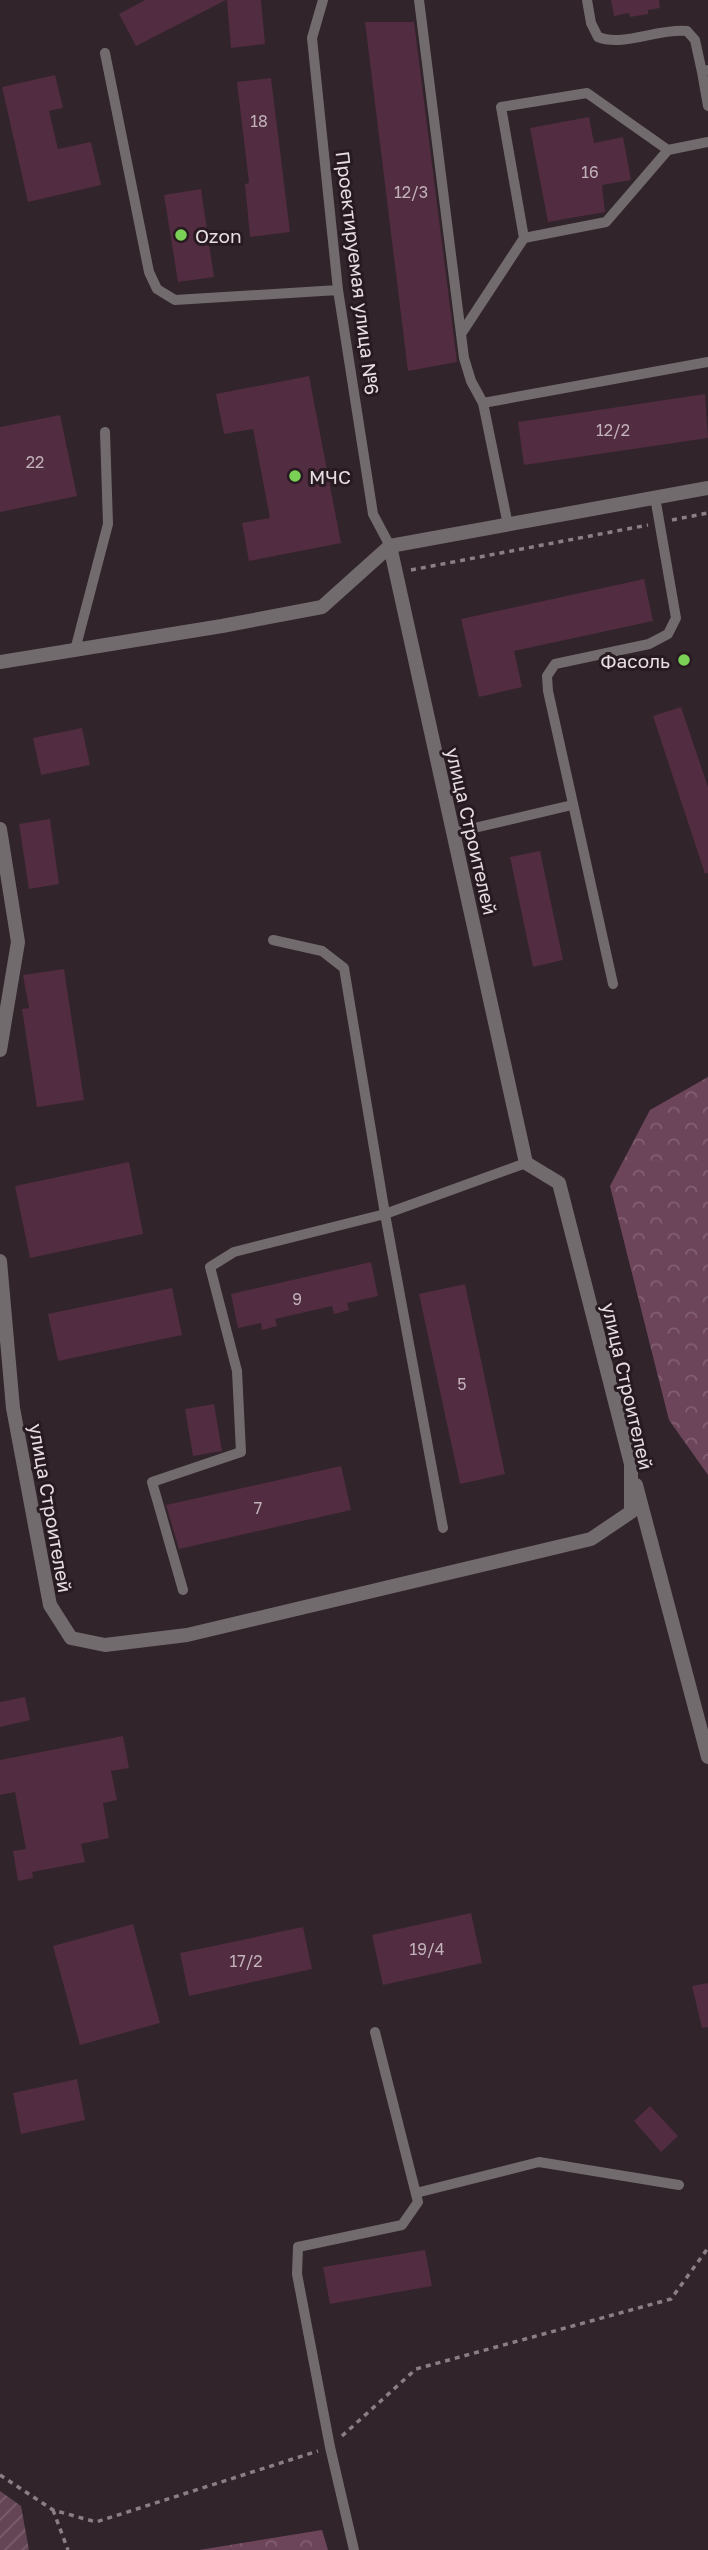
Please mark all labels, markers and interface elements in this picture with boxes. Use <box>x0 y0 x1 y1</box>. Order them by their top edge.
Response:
house number: 18 <box>250 111 268 131</box>
street label: Проектируемая улица №6 <box>332 150 384 396</box>
house number: 16 <box>581 162 599 182</box>
house number: 12/3 <box>394 182 428 202</box>
place label: Ozon <box>195 224 242 247</box>
marker: Ozon <box>173 227 189 243</box>
house number: 12/2 <box>596 420 630 440</box>
house number: 22 <box>26 452 44 472</box>
place label: МЧС <box>309 465 351 488</box>
marker: МЧС <box>287 468 303 484</box>
place label: Фасоль <box>600 649 670 672</box>
marker: Фасоль <box>676 652 692 668</box>
street label: улица Строителей <box>442 745 502 917</box>
house number: 9 <box>292 1289 302 1309</box>
street label: улица Строителей <box>598 1300 658 1472</box>
house number: 5 <box>457 1374 467 1394</box>
street label: улица Строителей <box>25 1422 77 1594</box>
house number: 7 <box>254 1498 262 1518</box>
house number: 19/4 <box>410 1939 444 1959</box>
house number: 17/2 <box>229 1951 263 1971</box>

